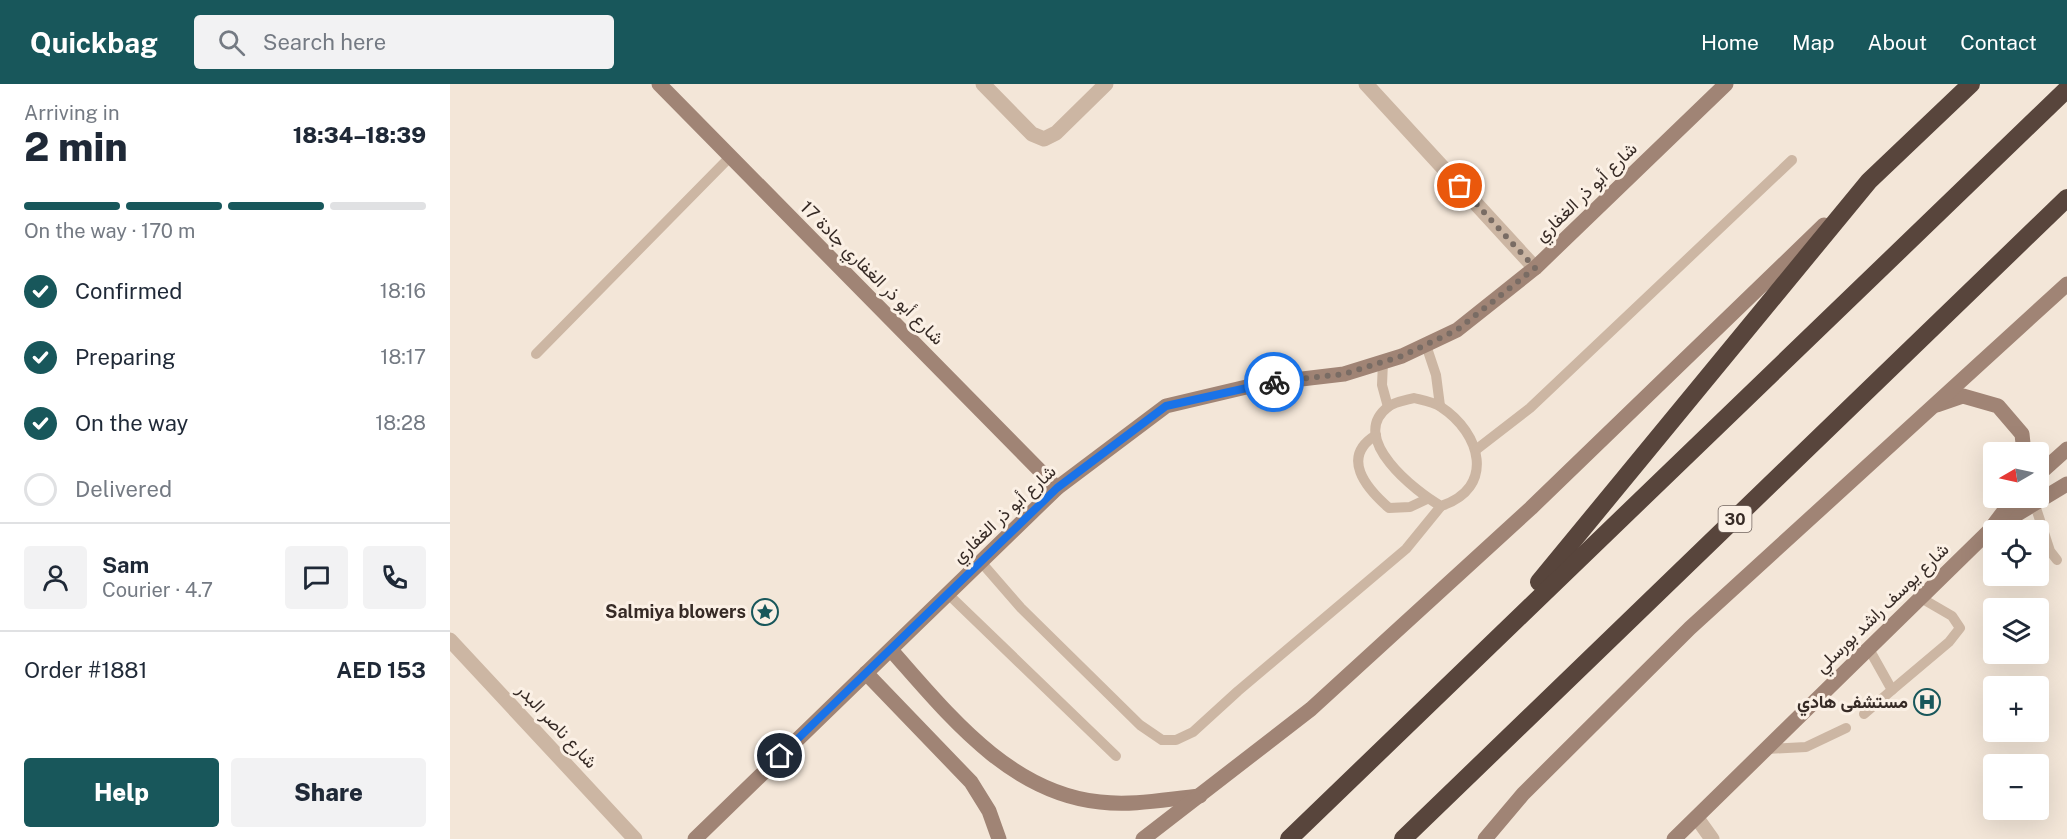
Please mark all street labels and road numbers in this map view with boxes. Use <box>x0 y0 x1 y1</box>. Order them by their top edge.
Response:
street label: شارع أبو ذر الغفاري <box>1530 138 1645 249</box>
street label: شارع أبو ذر الغفاري جادة 17 <box>793 196 949 352</box>
street label: شارع أبو ذر الغفاري <box>948 460 1063 571</box>
road number: 30 <box>1718 506 1752 532</box>
street label: شارع يوسف راشد بورسلي <box>1811 538 1956 680</box>
street label: شارع ناصر البدر <box>511 678 602 774</box>

